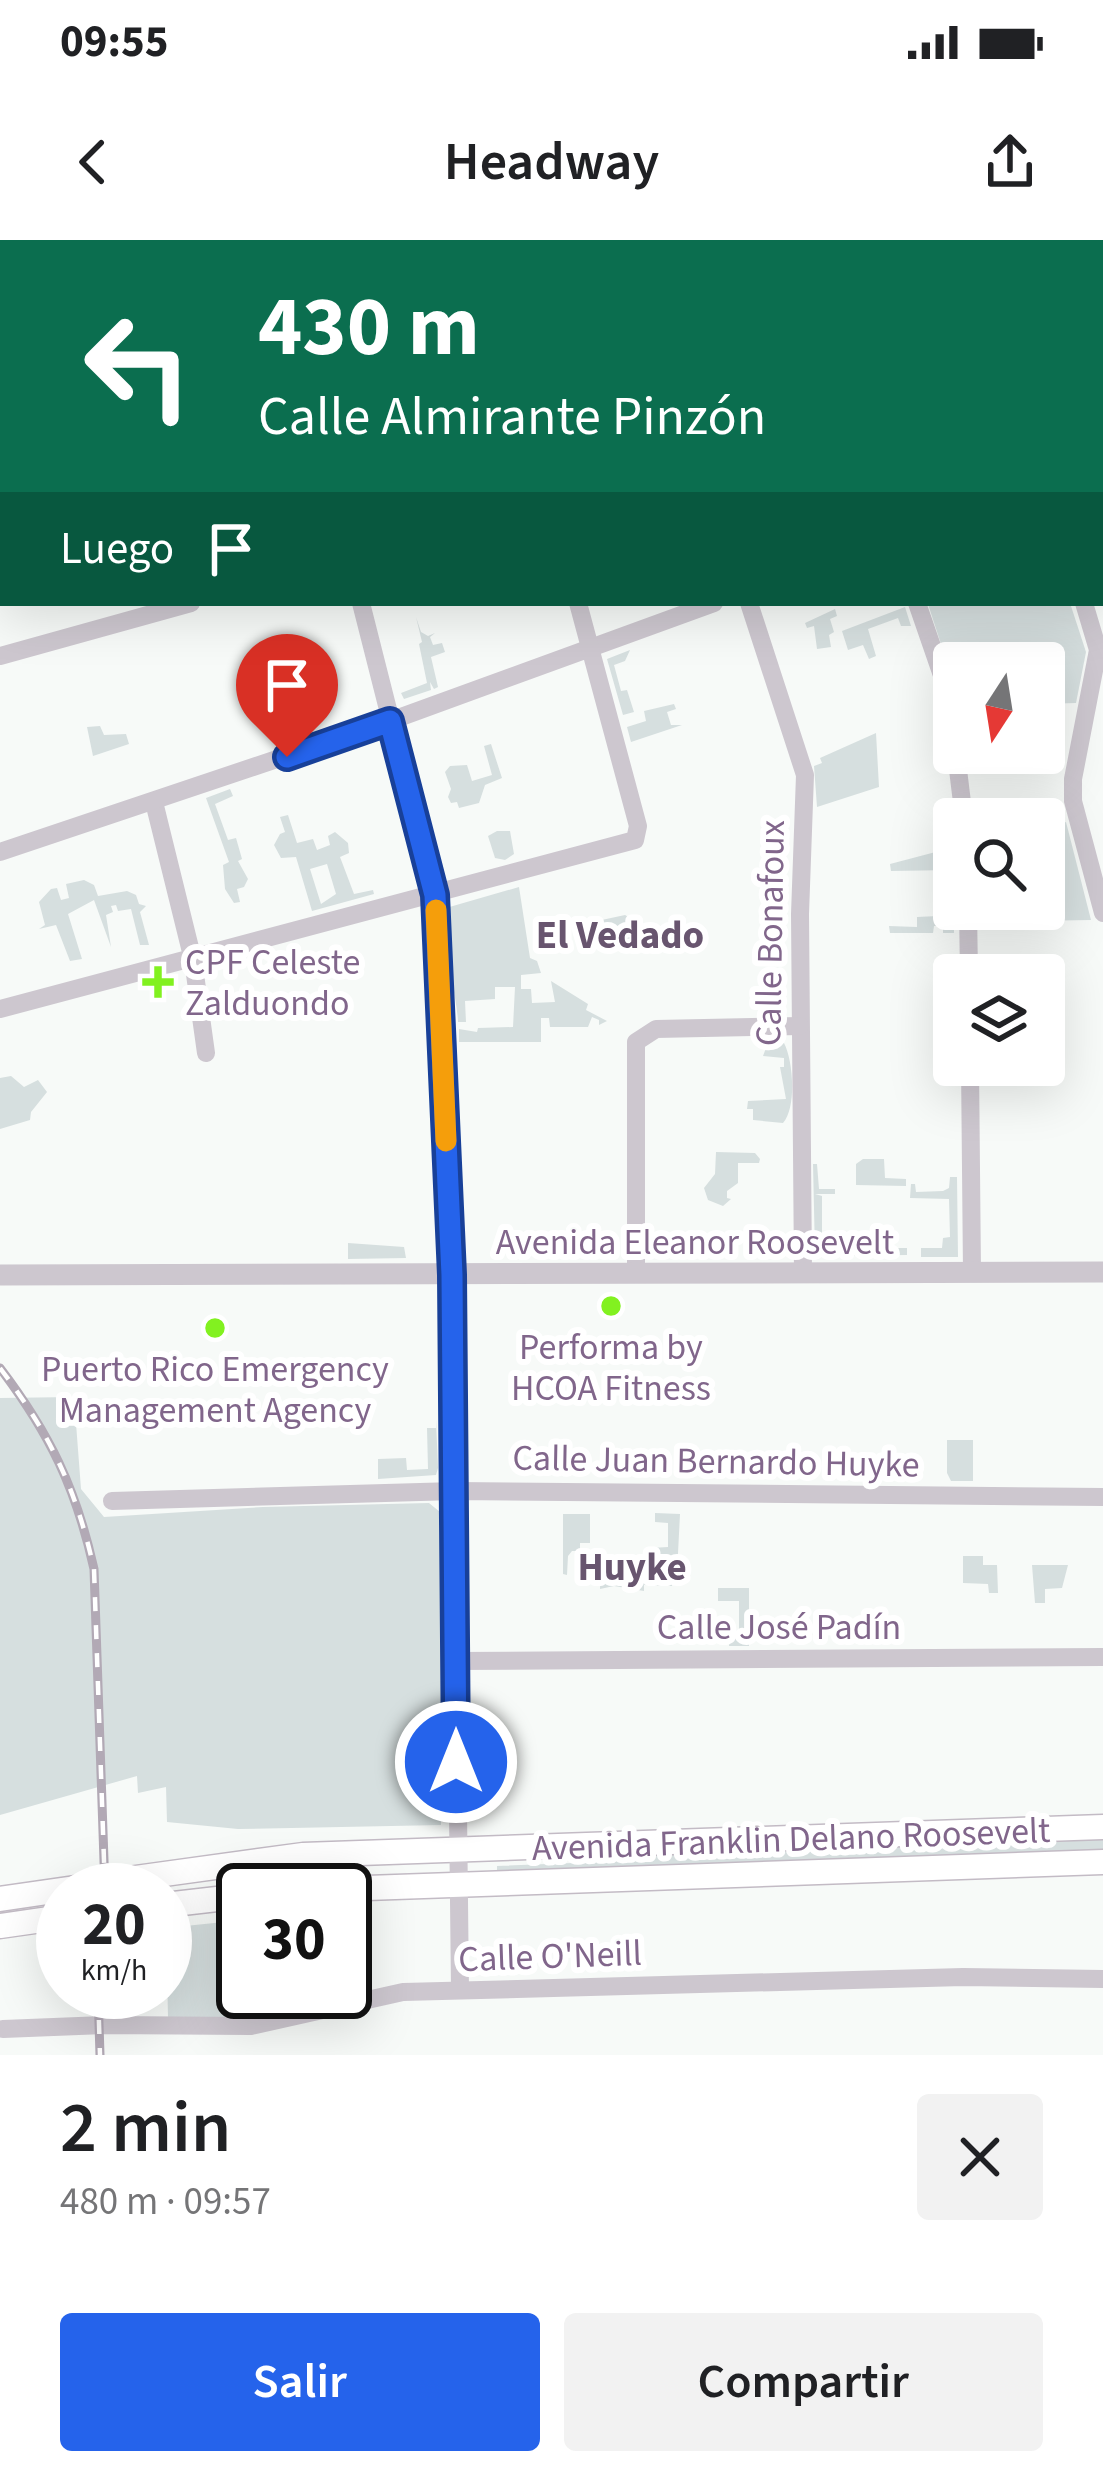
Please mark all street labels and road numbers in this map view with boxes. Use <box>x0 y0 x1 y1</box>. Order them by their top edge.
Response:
street label: Calle Bonafoux <box>743 820 798 1046</box>
street label: Avenida Eleanor Roosevelt <box>496 1217 894 1268</box>
street label: Calle Juan Bernardo Huyke <box>512 1432 920 1491</box>
street label: Calle José Padín <box>657 1602 901 1653</box>
street label: Avenida Franklin Delano Roosevelt <box>531 1805 1051 1874</box>
street label: Calle O'Neill <box>458 1928 643 1985</box>

